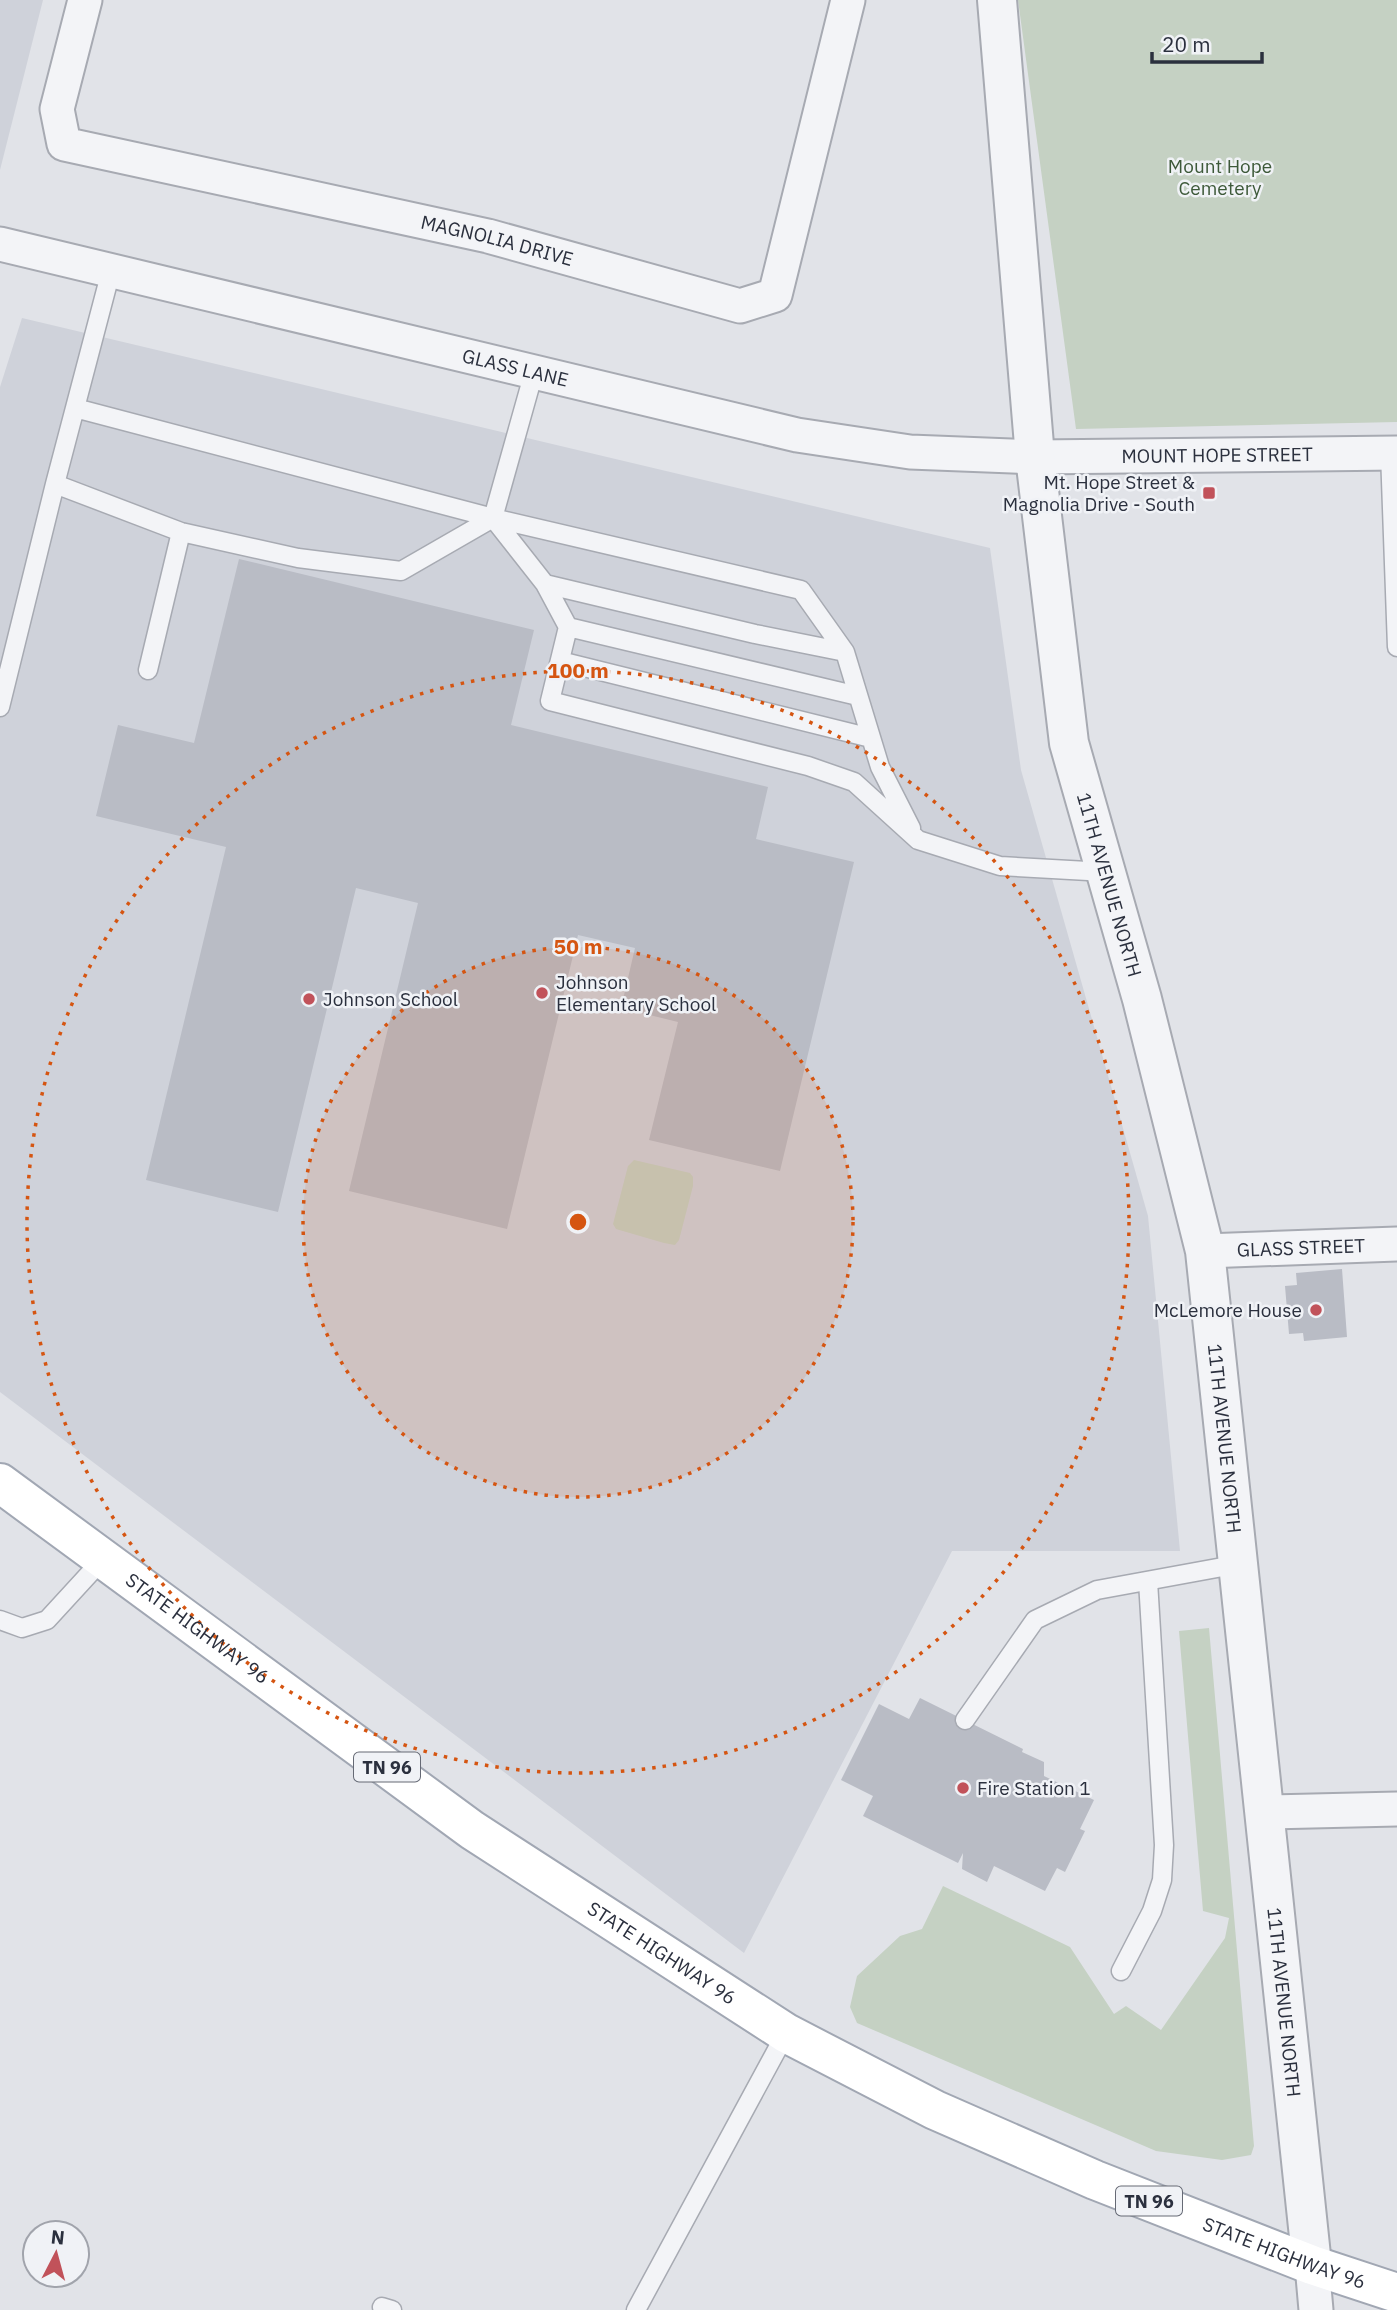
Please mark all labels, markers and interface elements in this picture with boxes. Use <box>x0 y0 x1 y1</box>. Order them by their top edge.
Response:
scale bar <box>1152 21 1262 65</box>
text: 20 m <box>1162 30 1211 58</box>
park label: Mount Hope Cemetery <box>1168 154 1272 200</box>
street label: MAGNOLIA DRIVE <box>419 210 576 271</box>
street label: GLASS LANE <box>460 343 571 392</box>
street label: MOUNT HOPE STREET <box>1121 442 1313 468</box>
place label: Mt. Hope Street & Magnolia Drive - South <box>1003 470 1195 516</box>
marker: Mt. Hope Street & Magnolia Drive - South <box>1201 485 1217 501</box>
text: 100 m <box>547 656 609 684</box>
street label: 11TH AVENUE NORTH <box>1072 790 1147 980</box>
text: 50 m <box>554 932 602 960</box>
place label: Johnson Elementary School <box>556 970 716 1016</box>
marker: Johnson Elementary School <box>534 985 550 1001</box>
place label: Johnson School <box>323 987 458 1011</box>
marker: Johnson School <box>301 991 317 1007</box>
centre of rings <box>566 1210 590 1234</box>
street label: GLASS STREET <box>1236 1233 1366 1262</box>
place label: McLemore House <box>1154 1298 1302 1322</box>
marker: McLemore House <box>1308 1302 1324 1318</box>
street label: 11TH AVENUE NORTH <box>1203 1342 1247 1534</box>
street label: STATE HIGHWAY 96 <box>121 1567 274 1689</box>
road number: TN 96 <box>354 1752 420 1782</box>
place label: Fire Station 1 <box>977 1776 1091 1800</box>
marker: Fire Station 1 <box>955 1780 971 1796</box>
street label: STATE HIGHWAY 96 <box>583 1896 741 2010</box>
street label: 11TH AVENUE NORTH <box>1262 1906 1306 2098</box>
road number: TN 96 <box>1116 2186 1182 2216</box>
street label: STATE HIGHWAY 96 <box>1199 2211 1369 2294</box>
north arrow <box>21 2219 91 2289</box>
text: N <box>50 2224 66 2250</box>

